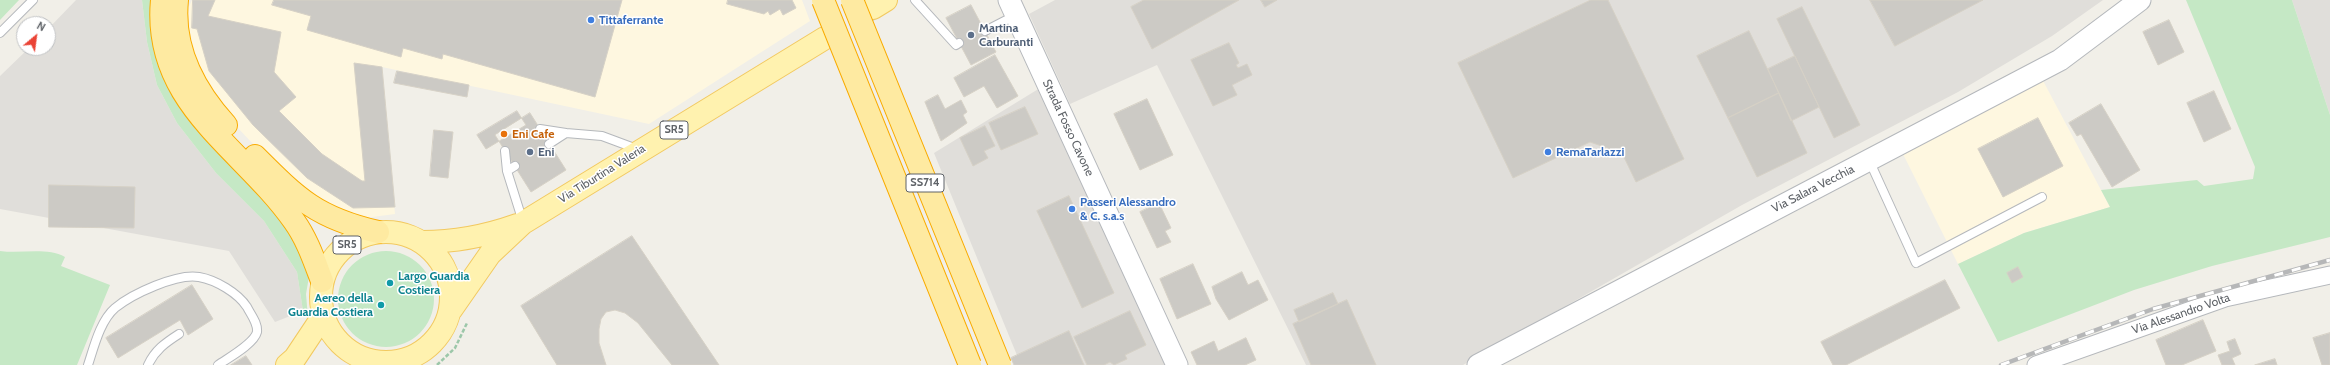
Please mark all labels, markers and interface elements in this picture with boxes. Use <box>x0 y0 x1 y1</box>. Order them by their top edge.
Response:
place label: Tittaferrante <box>599 13 663 27</box>
marker: Tittaferrante <box>586 15 596 25</box>
north arrow <box>16 16 56 56</box>
text: N <box>35 18 48 34</box>
place label: Martina Carburanti <box>979 21 1033 49</box>
marker: Martina Carburanti <box>966 30 976 40</box>
street label: Strada Fosso Cavone <box>1039 77 1097 179</box>
road number: SR5 <box>660 121 688 139</box>
place label: Eni Cafe <box>512 127 554 141</box>
marker: Eni Cafe <box>499 129 509 139</box>
street label: Via Tiburtina Valeria <box>556 141 648 207</box>
place label: Eni <box>538 145 554 159</box>
place label: RemaTarlazzi <box>1556 145 1624 159</box>
marker: Eni <box>525 147 535 157</box>
marker: RemaTarlazzi <box>1543 147 1553 157</box>
street label: Via Salara Vecchia <box>1769 162 1857 216</box>
road number: SS714 <box>906 174 944 192</box>
place label: Passeri Alessandro & C. s.a.s <box>1080 195 1176 223</box>
marker: Passeri Alessandro & C. s.a.s <box>1067 204 1077 214</box>
road number: SR5 <box>333 236 361 254</box>
place label: Largo Guardia Costiera <box>398 269 469 297</box>
marker: Largo Guardia Costiera <box>385 278 395 288</box>
street label: Via Alessandro Volta <box>2130 290 2232 338</box>
place label: Aereo della Guardia Costiera <box>288 291 373 319</box>
marker: Aereo della Guardia Costiera <box>376 300 386 310</box>

